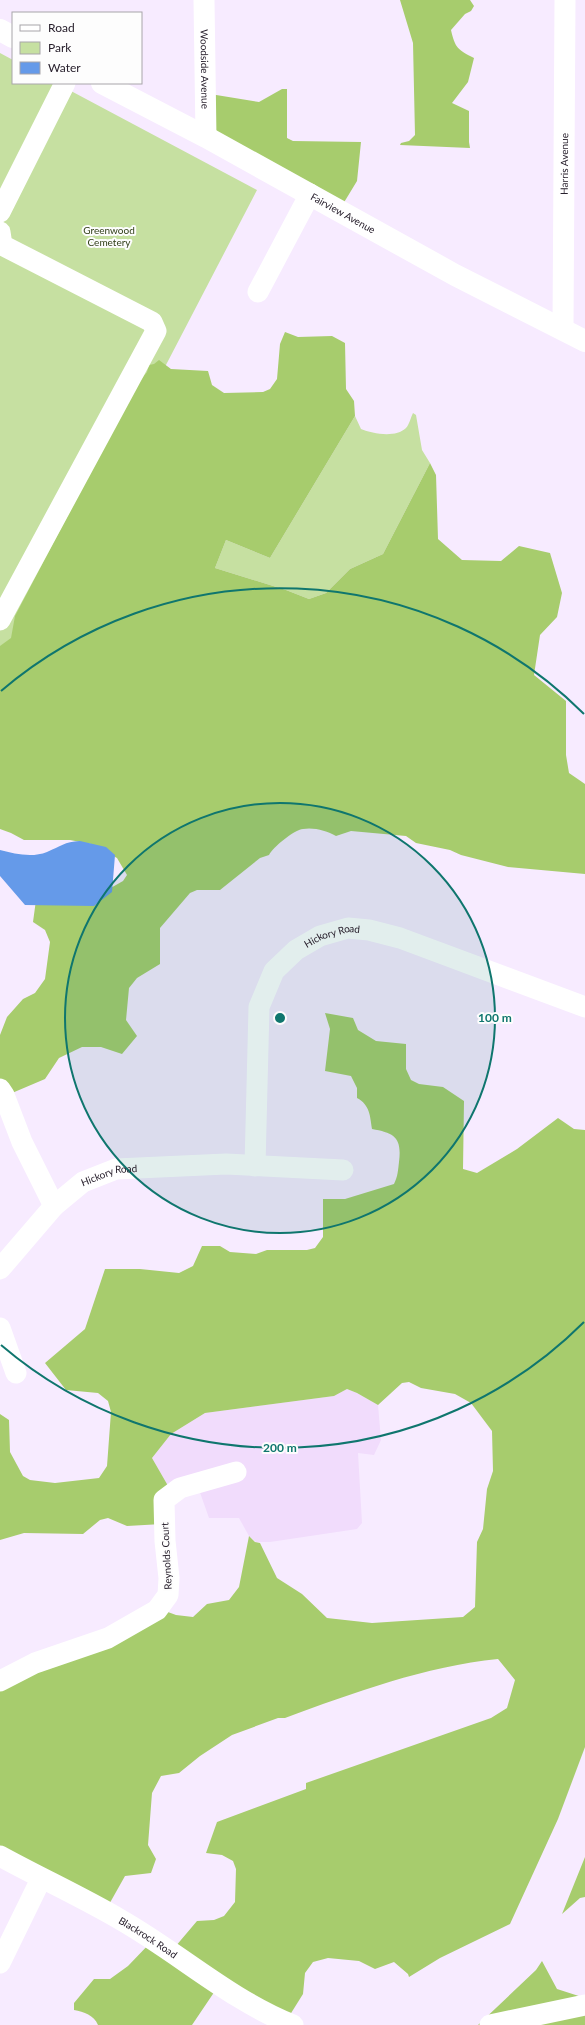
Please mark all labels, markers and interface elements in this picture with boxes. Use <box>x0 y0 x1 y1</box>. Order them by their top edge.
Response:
legend <box>12 12 142 84</box>
text: Road <box>48 20 75 35</box>
street label: Woodside Avenue <box>198 29 212 109</box>
text: Park <box>48 40 72 55</box>
text: Water <box>48 60 81 75</box>
street label: Harris Avenue <box>558 133 570 195</box>
street label: Fairview Avenue <box>309 190 377 236</box>
park label: Greenwood Cemetery <box>83 224 135 248</box>
street label: Hickory Road <box>302 922 360 950</box>
text: 100 m <box>478 1010 512 1025</box>
centre of rings <box>273 1011 287 1025</box>
street label: Hickory Road <box>79 1162 137 1188</box>
text: 200 m <box>263 1440 297 1455</box>
street label: Reynolds Court <box>158 1522 174 1590</box>
street label: Blackrock Road <box>117 1914 180 1961</box>

